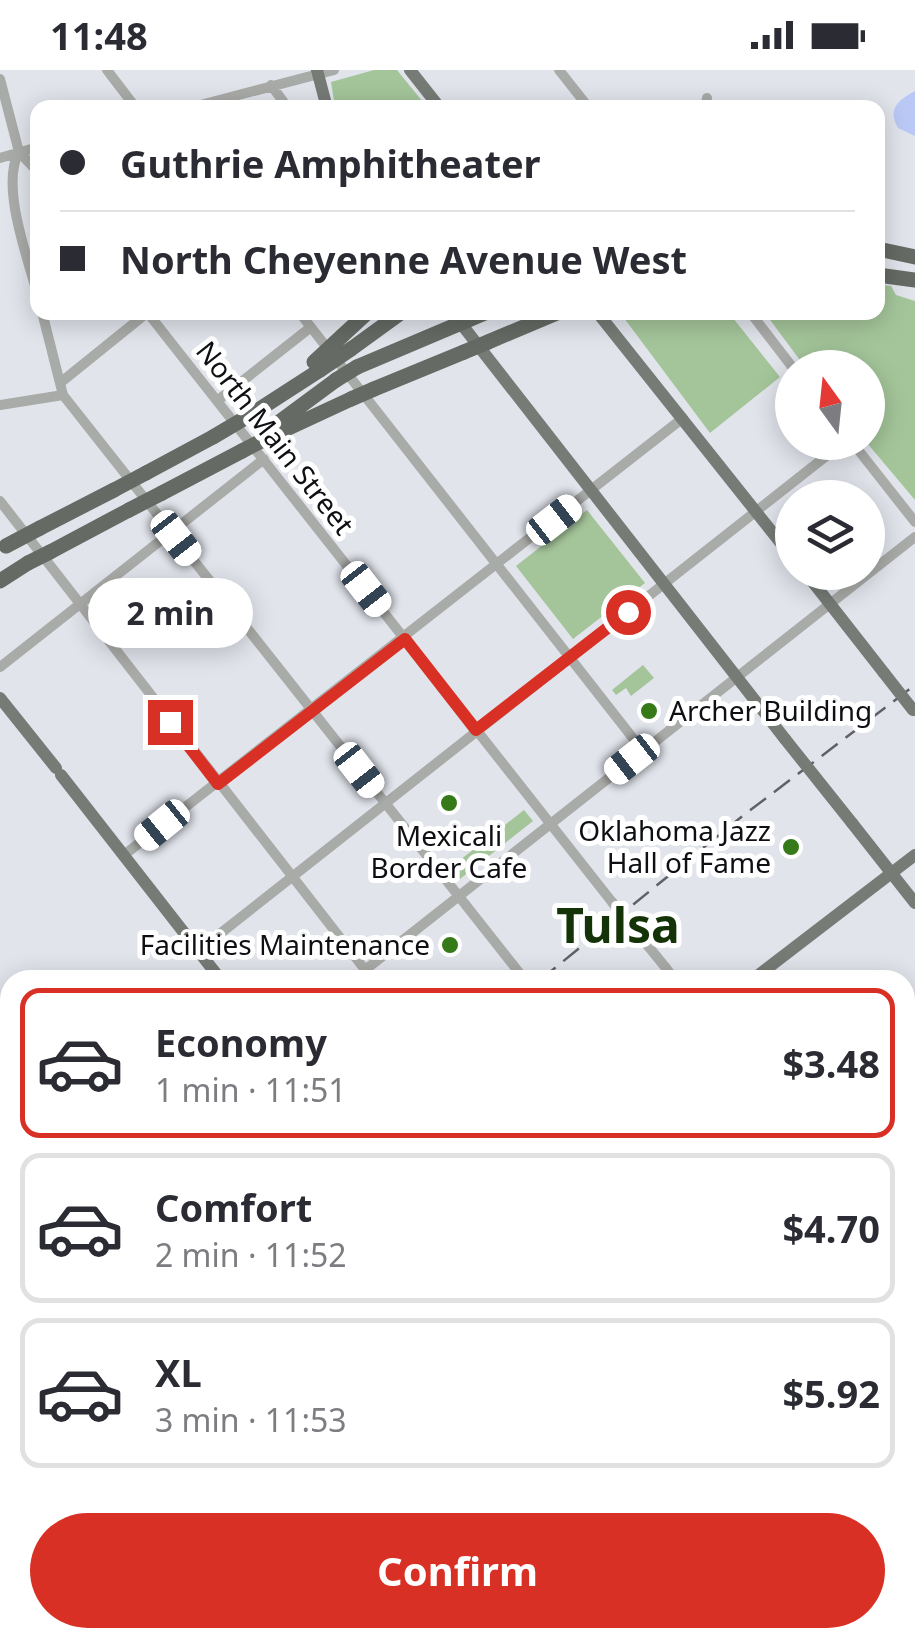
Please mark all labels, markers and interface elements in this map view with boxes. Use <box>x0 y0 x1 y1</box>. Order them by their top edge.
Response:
text: 11:48 <box>50 9 148 61</box>
text: Guthrie Amphitheater <box>120 137 541 189</box>
text: North Cheyenne Avenue West <box>120 233 687 285</box>
street label: North Main Street <box>188 333 363 542</box>
north arrow <box>775 350 885 460</box>
map controls <box>775 350 885 590</box>
button: layers <box>775 480 885 590</box>
car <box>521 490 587 550</box>
car <box>146 505 206 571</box>
car <box>336 556 396 622</box>
callout: 2 min <box>88 577 252 647</box>
route start <box>606 590 651 635</box>
text: 2 min <box>126 591 215 634</box>
place label: Archer Building <box>669 691 872 729</box>
route end <box>148 700 193 745</box>
marker: Archer Building <box>638 700 660 722</box>
car <box>599 729 665 789</box>
car <box>329 737 389 803</box>
marker: Mexicali Border Cafe <box>438 792 460 814</box>
car <box>129 794 195 856</box>
place label: Oklahoma Jazz Hall of Fame <box>578 811 771 881</box>
place label: Mexicali Border Cafe <box>371 816 527 886</box>
marker: Oklahoma Jazz Hall of Fame <box>780 836 802 858</box>
district label: Tulsa <box>556 892 680 957</box>
place label: Facilities Maintenance <box>140 925 430 963</box>
marker: Facilities Maintenance <box>439 934 461 956</box>
text: Economy <box>155 1016 327 1068</box>
icon: car <box>35 1018 125 1108</box>
text: $3.48 <box>782 1037 880 1089</box>
text: 1 min · 11:51 <box>155 1068 347 1111</box>
text: Comfort <box>155 1181 312 1233</box>
icon: car <box>35 1183 125 1273</box>
text: $4.70 <box>782 1202 880 1254</box>
text: 2 min · 11:52 <box>155 1233 347 1276</box>
text: XL <box>155 1346 202 1398</box>
icon: car <box>35 1348 125 1438</box>
text: $5.92 <box>782 1367 880 1419</box>
text: 3 min · 11:53 <box>155 1398 347 1441</box>
button: Confirm <box>30 1513 885 1628</box>

